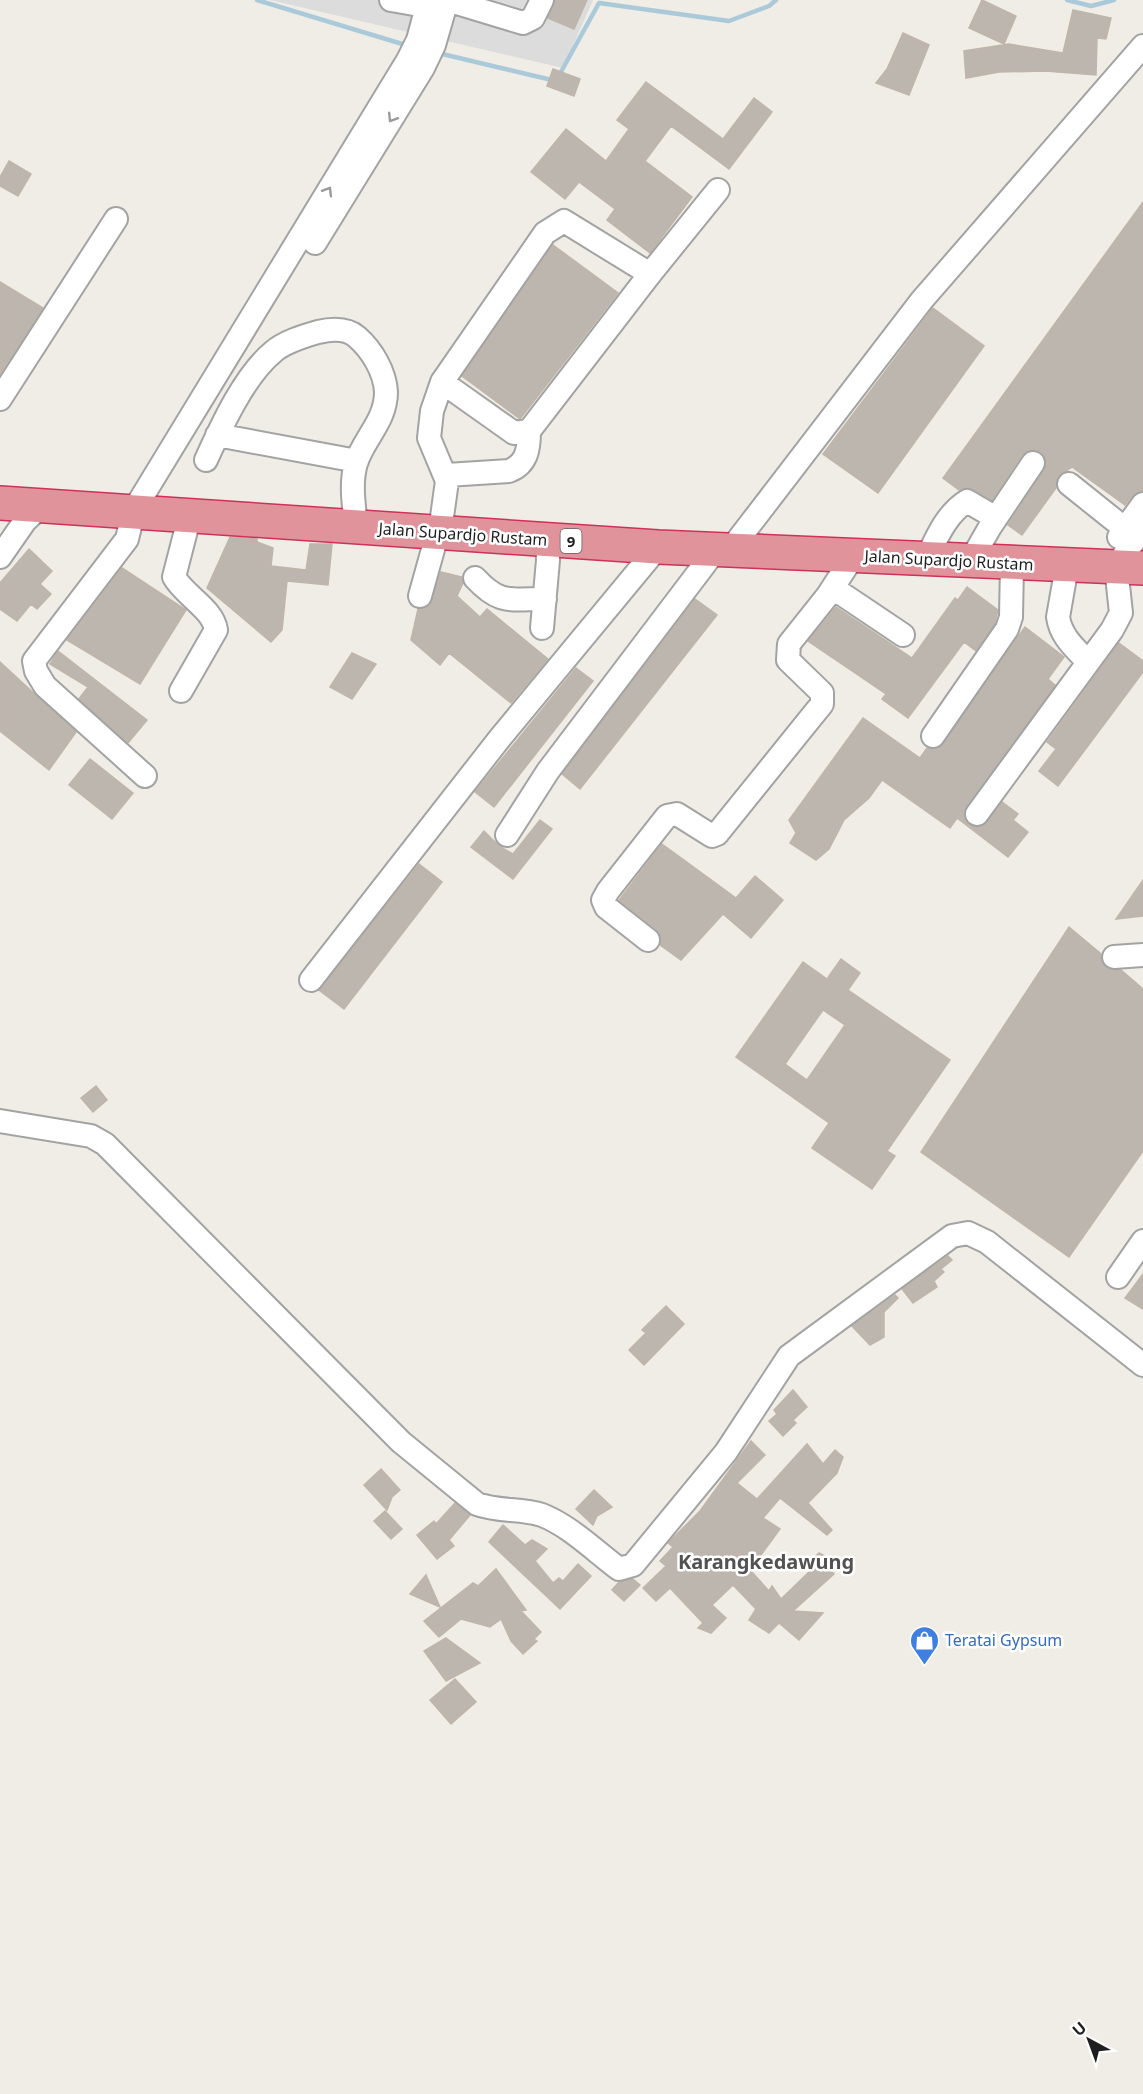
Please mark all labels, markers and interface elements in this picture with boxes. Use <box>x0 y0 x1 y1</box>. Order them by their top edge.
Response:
one-way arrow <box>387 112 399 122</box>
one-way arrow <box>321 187 333 197</box>
street label: Jalan Supardjo Rustam <box>376 517 548 551</box>
road number: 9 <box>560 529 582 553</box>
street label: Jalan Supardjo Rustam <box>862 544 1034 575</box>
district label: Karangkedawung <box>678 1548 854 1575</box>
shop icon: Teratai Gypsum <box>908 1624 940 1666</box>
place label: Teratai Gypsum <box>945 1629 1062 1651</box>
north arrow <box>1059 2010 1119 2070</box>
text: U <box>1067 2016 1091 2041</box>

